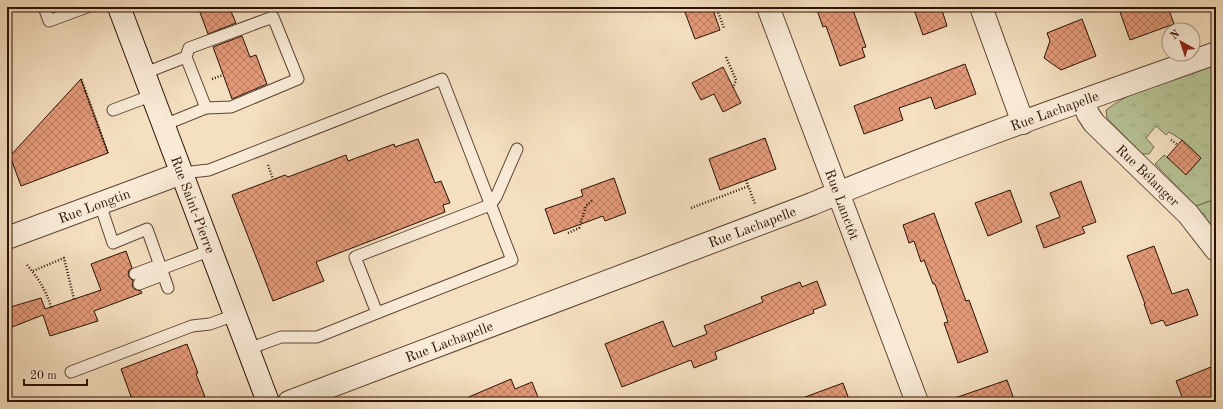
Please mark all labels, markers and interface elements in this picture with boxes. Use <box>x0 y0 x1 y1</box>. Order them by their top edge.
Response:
north arrow <box>1161 22 1201 62</box>
text: N <box>1169 28 1183 42</box>
street label: Rue Lachapelle <box>1009 89 1101 134</box>
street label: Rue Bélanger <box>1113 142 1182 210</box>
street label: Rue Saint-Pierre <box>168 154 217 255</box>
street label: Rue Lanctôt <box>822 167 861 242</box>
street label: Rue Longtin <box>57 187 133 226</box>
street label: Rue Lachapelle <box>707 205 798 251</box>
street label: Rue Lachapelle <box>404 319 495 365</box>
scale bar <box>24 361 87 387</box>
text: 20 m <box>30 370 57 382</box>

